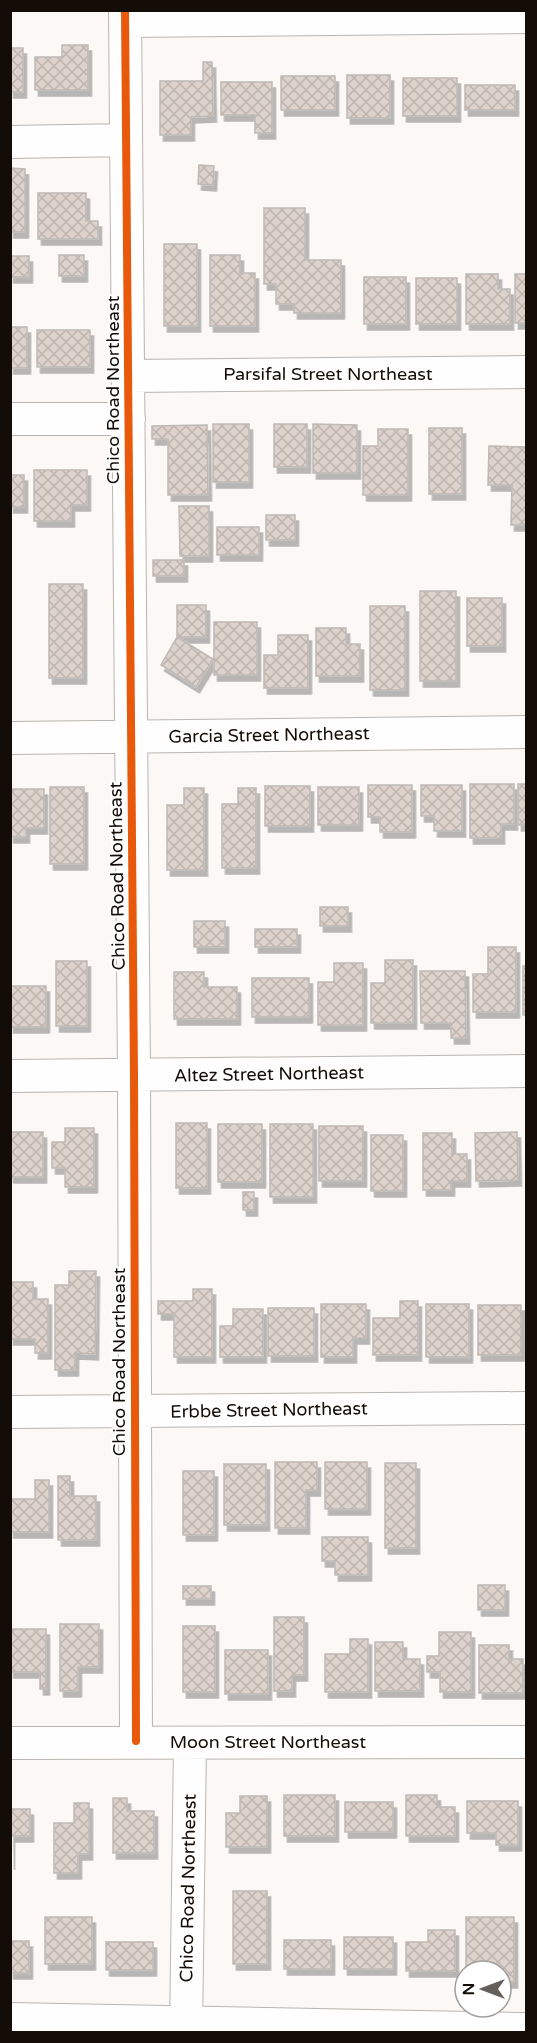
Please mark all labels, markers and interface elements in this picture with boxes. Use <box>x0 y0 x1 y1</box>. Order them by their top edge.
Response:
street label: Chico Road Northeast <box>102 296 124 484</box>
street label: Parsifal Street Northeast <box>223 363 433 385</box>
street label: Garcia Street Northeast <box>168 722 370 748</box>
street label: Chico Road Northeast <box>104 781 130 970</box>
street label: Altez Street Northeast <box>174 1061 364 1087</box>
street label: Chico Road Northeast <box>108 1268 130 1456</box>
street label: Erbbe Street Northeast <box>170 1397 368 1423</box>
street label: Moon Street Northeast <box>170 1731 366 1753</box>
street label: Chico Road Northeast <box>175 1793 201 1982</box>
north arrow <box>453 1959 513 2019</box>
text: N <box>459 1983 479 1995</box>

